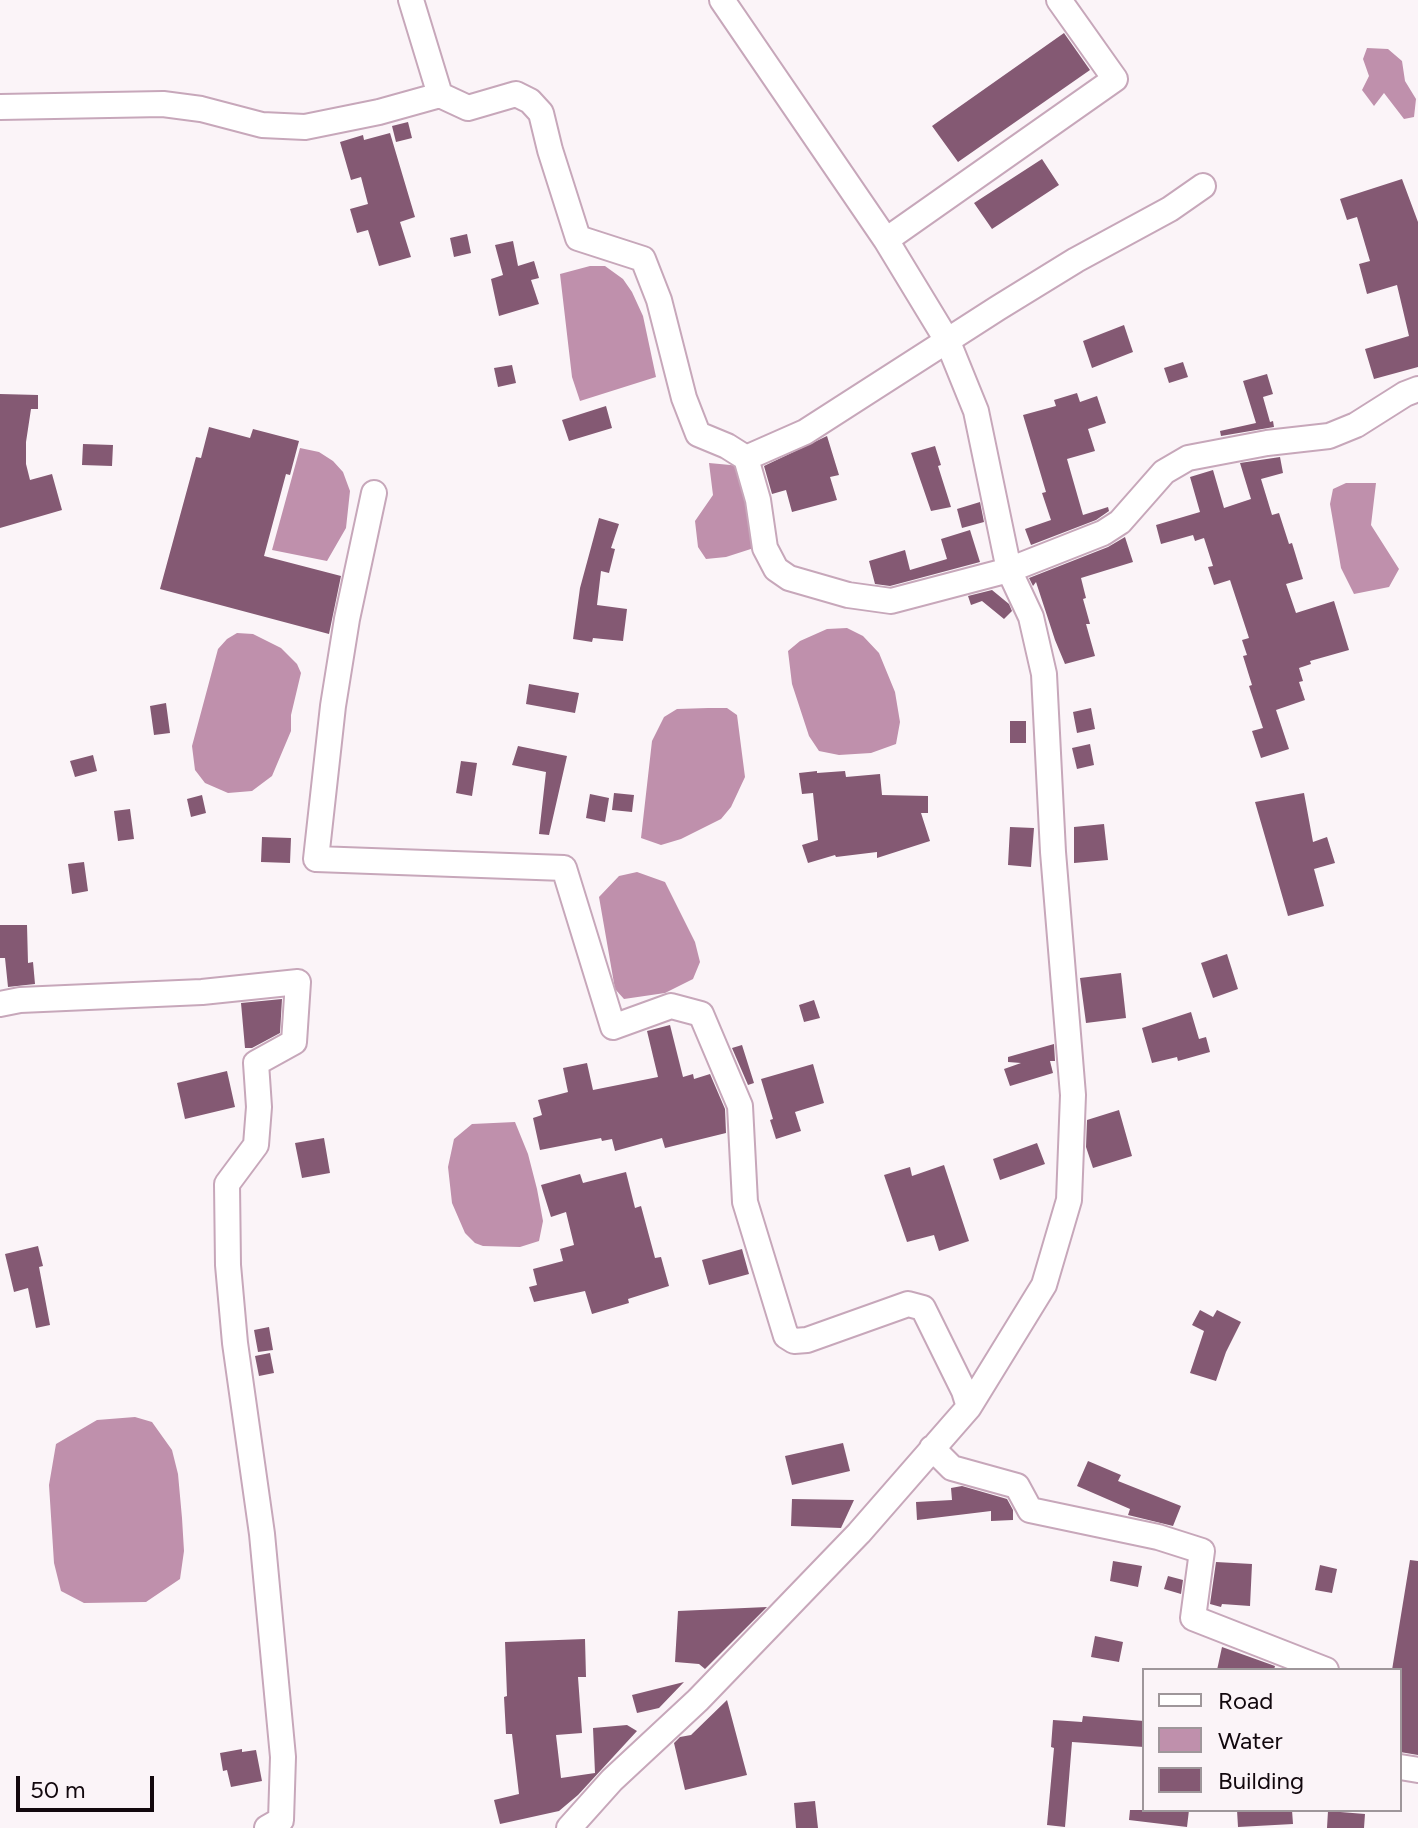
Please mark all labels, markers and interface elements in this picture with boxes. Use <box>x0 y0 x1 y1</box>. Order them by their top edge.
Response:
legend <box>1142 1668 1402 1812</box>
text: Road <box>1218 1686 1273 1715</box>
text: Water <box>1218 1726 1283 1755</box>
scale bar <box>20 1760 158 1810</box>
text: Building <box>1218 1766 1304 1795</box>
text: 50 m <box>30 1775 86 1804</box>

